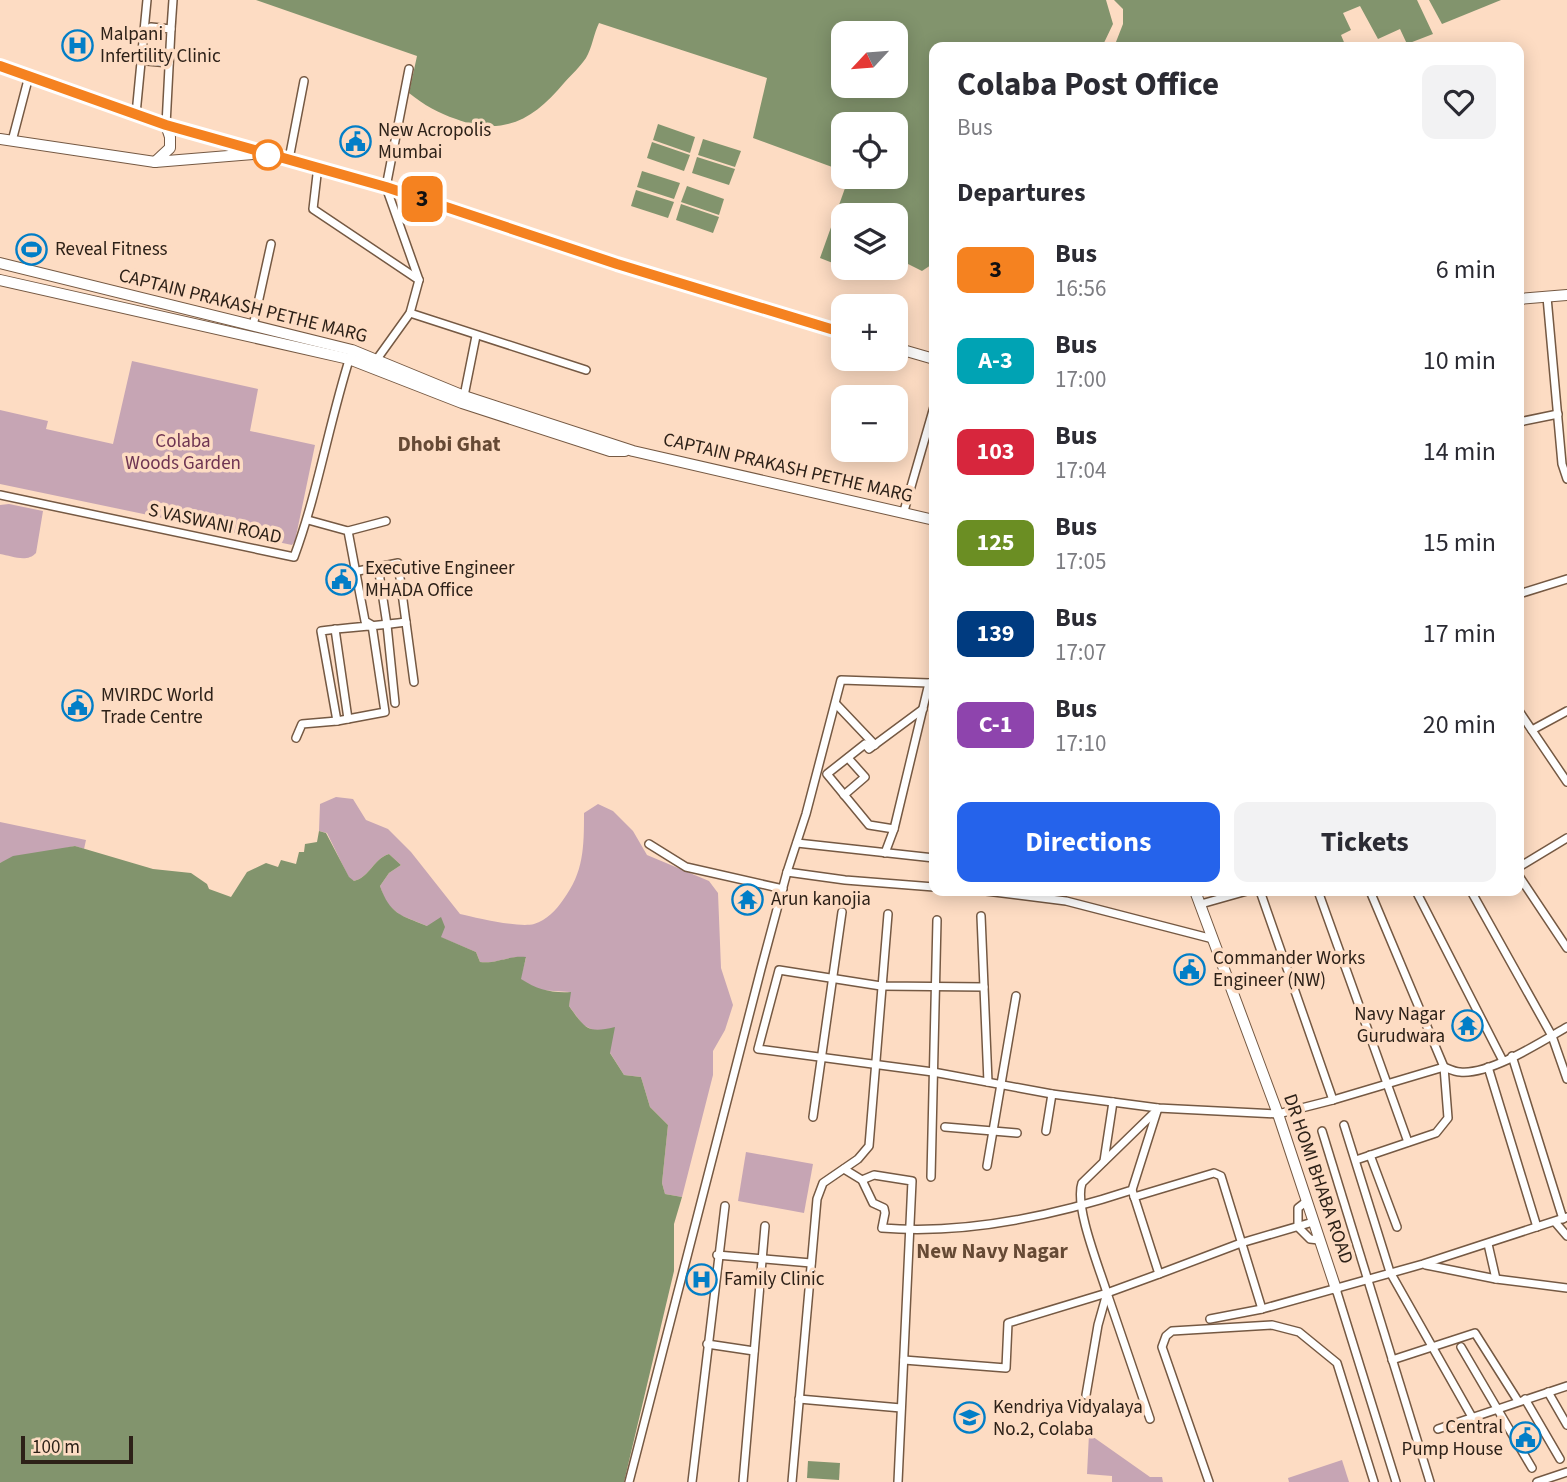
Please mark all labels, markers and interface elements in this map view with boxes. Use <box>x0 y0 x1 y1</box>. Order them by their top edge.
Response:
place label: Malpani Infertility Clinic <box>100 21 221 70</box>
north arrow <box>831 21 908 98</box>
map controls <box>831 21 908 462</box>
hospital icon: Malpani Infertility Clinic <box>60 28 94 62</box>
text: Colaba Post Office <box>957 61 1219 108</box>
button: heart <box>1422 65 1496 139</box>
text: Bus <box>957 111 993 144</box>
button: locate <box>831 112 908 189</box>
place label: New Acropolis Mumbai <box>378 117 491 166</box>
public building icon: New Acropolis Mumbai <box>338 124 372 158</box>
unlabelled marker <box>253 140 283 170</box>
text: Departures <box>957 174 1085 211</box>
line badge: 3 <box>399 176 445 222</box>
text: 3 <box>416 181 428 216</box>
button: layers <box>831 203 908 280</box>
sports icon: Reveal Fitness <box>15 232 49 266</box>
text: Bus <box>1055 235 1097 272</box>
place label: Reveal Fitness <box>55 236 168 263</box>
text: 6 min <box>1436 251 1496 288</box>
text: 3 <box>989 252 1002 287</box>
street label: CAPTAIN PRAKASH PETHE MARG <box>116 262 370 350</box>
text: 16:56 <box>1055 272 1106 305</box>
button: + <box>831 294 908 371</box>
text: Bus <box>1055 326 1097 363</box>
text: 10 min <box>1423 342 1496 379</box>
text: A-3 <box>978 343 1013 378</box>
text: 17:00 <box>1055 363 1106 396</box>
button: − <box>831 385 908 462</box>
text: Bus <box>1055 417 1097 454</box>
street label: CAPTAIN PRAKASH PETHE MARG <box>661 426 915 510</box>
park label: Colaba Woods Garden <box>125 428 241 477</box>
district label: Dhobi Ghat <box>397 429 501 459</box>
text: 14 min <box>1423 433 1496 470</box>
text: 103 <box>976 434 1015 469</box>
text: 17:04 <box>1055 454 1106 487</box>
street label: S VASWANI ROAD <box>146 497 284 551</box>
text: Bus <box>1055 508 1097 545</box>
text: 15 min <box>1423 524 1496 561</box>
text: 125 <box>976 525 1015 560</box>
text: 17:05 <box>1055 545 1106 578</box>
place label: Executive Engineer MHADA Office <box>365 555 515 604</box>
public building icon: Executive Engineer MHADA Office <box>325 562 359 596</box>
text: Bus <box>1055 599 1097 636</box>
text: 17 min <box>1423 615 1496 652</box>
text: 139 <box>976 616 1015 651</box>
text: 17:07 <box>1055 636 1106 669</box>
place label: MVIRDC World Trade Centre <box>101 682 214 731</box>
public building icon: MVIRDC World Trade Centre <box>61 689 95 723</box>
text: Bus <box>1055 690 1097 727</box>
text: 20 min <box>1423 706 1496 743</box>
text: C-1 <box>979 707 1012 742</box>
text: 17:10 <box>1055 727 1106 760</box>
button: Directions <box>957 802 1220 882</box>
button: Tickets <box>1234 802 1496 882</box>
temple icon: Arun kanojia <box>731 882 765 916</box>
place label: Arun kanojia <box>771 886 871 913</box>
place label: Commander Works Engineer (NW) <box>1213 945 1365 994</box>
public building icon: Commander Works Engineer (NW) <box>1173 952 1207 986</box>
place label: Navy Nagar Gurudwara <box>1354 1001 1445 1050</box>
temple icon: Navy Nagar Gurudwara <box>1451 1008 1485 1042</box>
street label: DR HOMI BHABA ROAD <box>1276 1090 1360 1268</box>
district label: New Navy Nagar <box>916 1236 1068 1266</box>
hospital icon: Family Clinic <box>684 1262 718 1296</box>
place label: Family Clinic <box>724 1266 825 1293</box>
place label: Kendriya Vidyalaya No.2, Colaba <box>993 1394 1143 1443</box>
school or university icon: Kendriya Vidyalaya No.2, Colaba <box>953 1401 987 1435</box>
place label: Central Pump House <box>1401 1414 1503 1463</box>
public building icon: Central Pump House <box>1509 1421 1543 1455</box>
scale bar <box>21 1433 133 1465</box>
text: 100 m <box>32 1434 80 1461</box>

